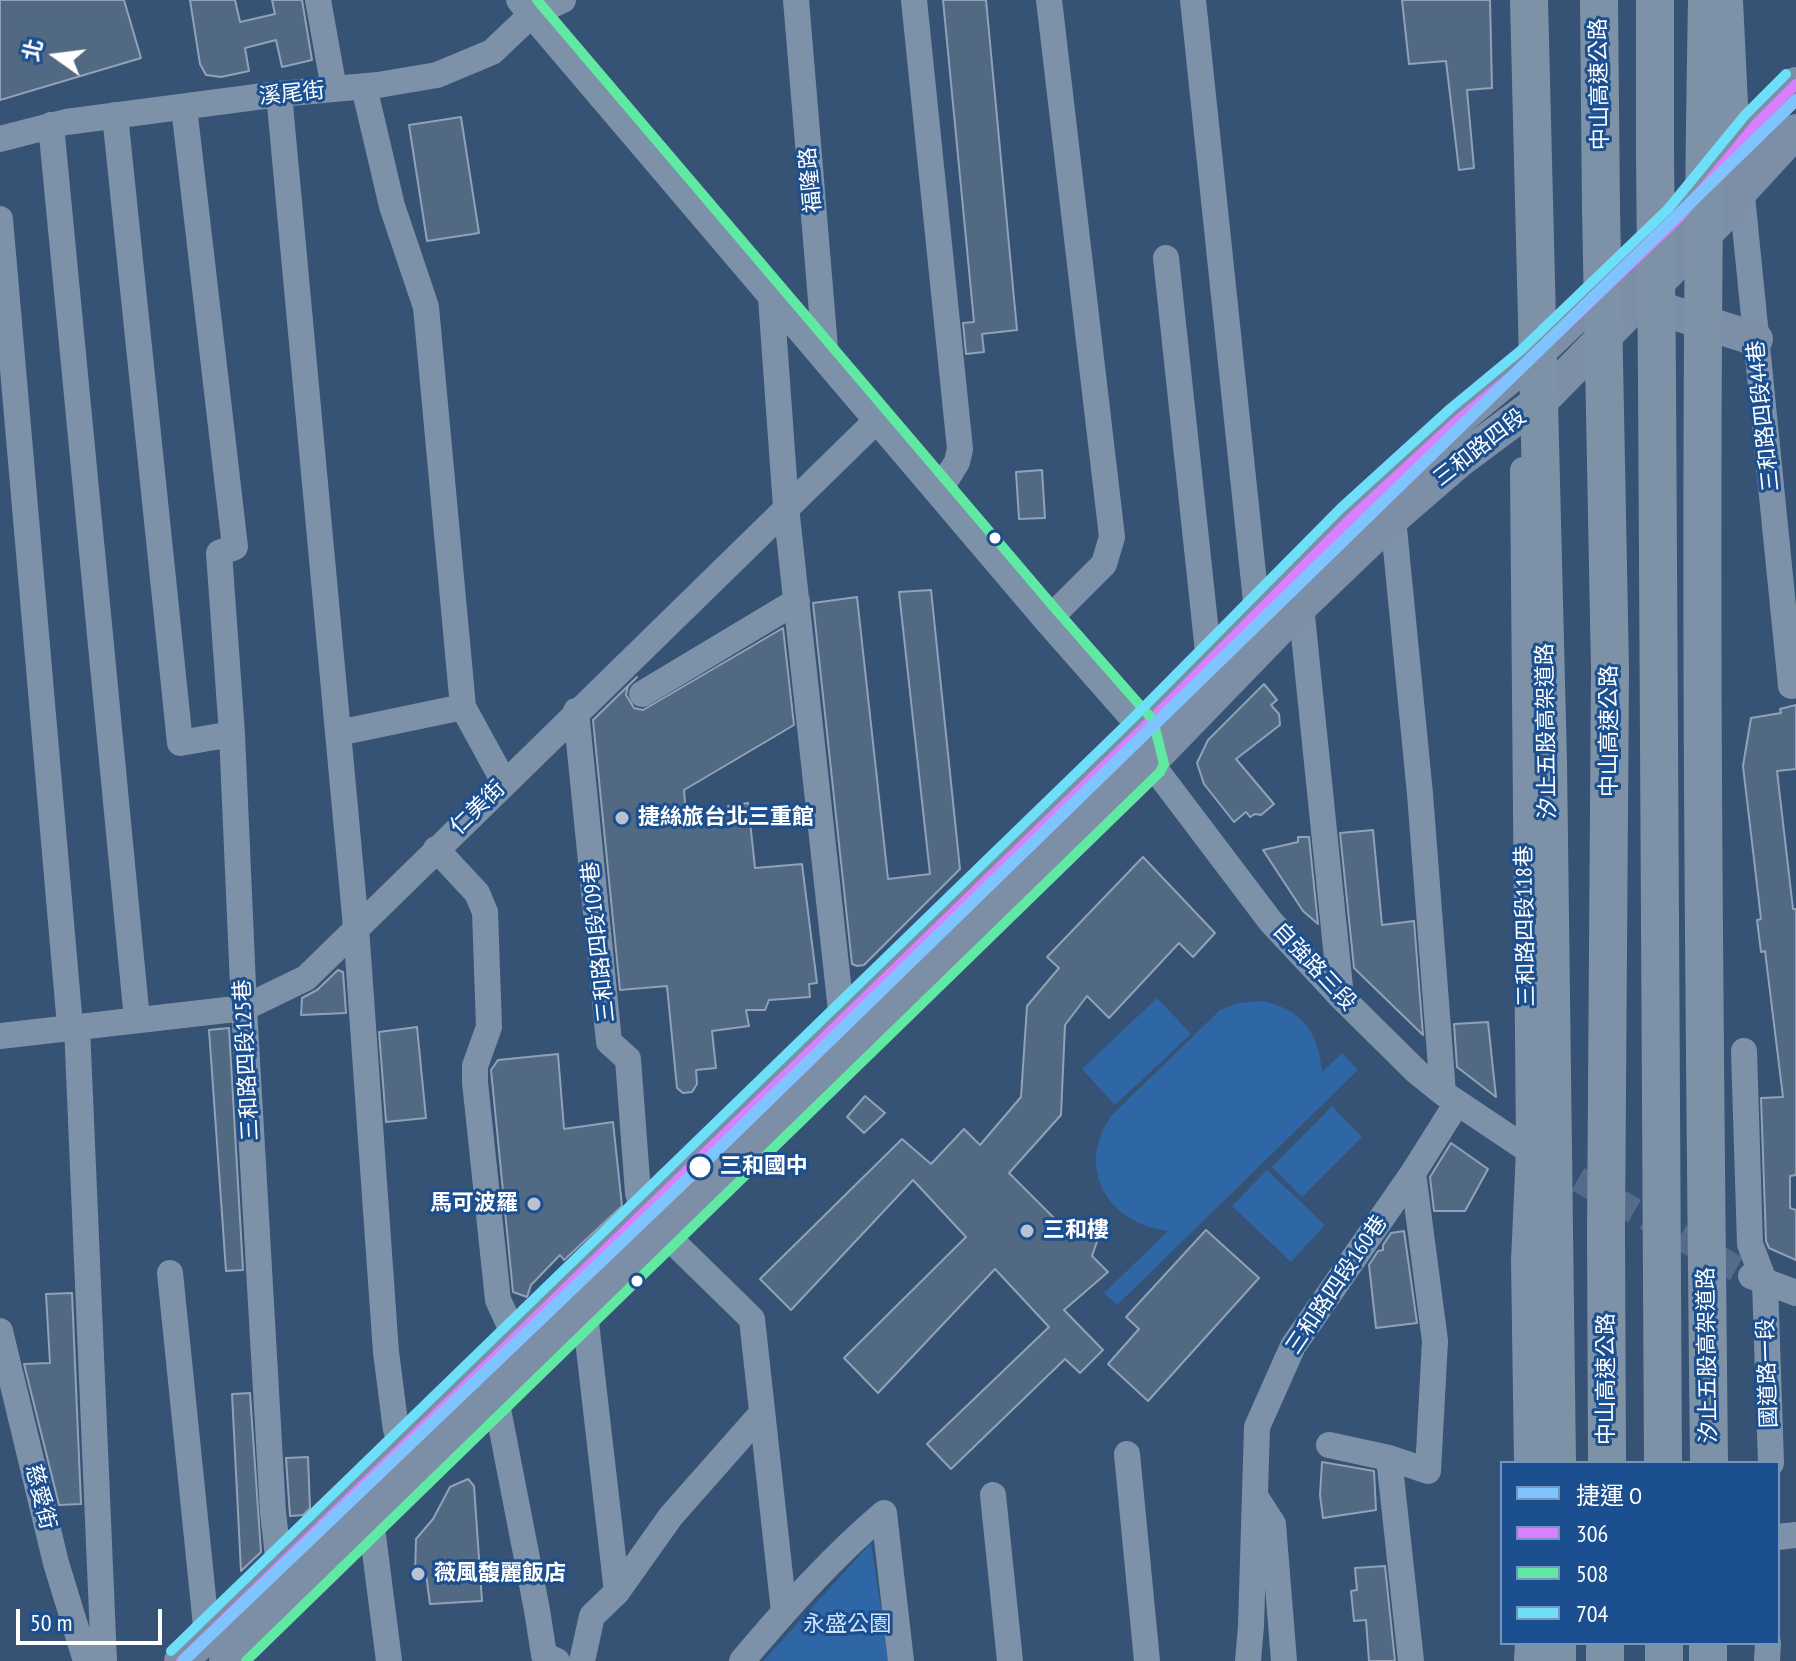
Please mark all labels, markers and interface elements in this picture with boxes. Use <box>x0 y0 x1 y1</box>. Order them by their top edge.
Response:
north arrow <box>16 16 96 96</box>
street label: 中山高速公路 <box>1586 18 1614 150</box>
text: 北 <box>16 36 49 64</box>
street label: 溪尾街 <box>258 77 326 111</box>
street label: 福隆路 <box>795 146 827 214</box>
street label: 三和路四段44巷 <box>1743 339 1785 493</box>
street label: 三和路四段 <box>1429 404 1531 492</box>
unlabelled marker <box>987 530 1003 546</box>
street label: 汐止五股高架道路 <box>1532 643 1562 819</box>
street label: 中山高速公路 <box>1597 665 1623 797</box>
street label: 仁美街 <box>445 776 511 840</box>
place label: 捷絲旅台北三重館 <box>638 805 814 831</box>
marker: 捷絲旅台北三重館 <box>613 809 631 827</box>
street label: 三和路四段118巷 <box>1511 845 1541 1007</box>
street label: 三和路四段109巷 <box>577 860 621 1024</box>
street label: 自強路三段 <box>1267 918 1361 1016</box>
street label: 三和路四段125巷 <box>230 979 264 1141</box>
marker: 三和國中 <box>687 1154 713 1180</box>
place label: 三和國中 <box>720 1154 808 1180</box>
place label: 馬可波羅 <box>430 1191 518 1217</box>
marker: 馬可波羅 <box>525 1195 543 1213</box>
street label: 三和路四段160巷 <box>1281 1211 1393 1359</box>
place label: 三和樓 <box>1043 1218 1109 1244</box>
marker: 三和樓 <box>1018 1222 1036 1240</box>
street label: 汐止五股高架道路 <box>1693 1267 1723 1443</box>
unlabelled marker <box>629 1273 645 1289</box>
street label: 中山高速公路 <box>1594 1313 1620 1445</box>
street label: 國道路一段 <box>1753 1318 1783 1428</box>
legend <box>1500 1461 1780 1645</box>
street label: 慈愛街 <box>19 1462 61 1532</box>
text: 捷運 O <box>1576 1480 1642 1511</box>
text: 306 <box>1576 1518 1608 1549</box>
text: 508 <box>1576 1558 1608 1589</box>
place label: 薇風馥麗飯店 <box>434 1561 566 1587</box>
marker: 薇風馥麗飯店 <box>409 1565 427 1583</box>
scale bar <box>20 1593 166 1643</box>
text: 704 <box>1576 1598 1608 1629</box>
text: 50 m <box>30 1607 72 1638</box>
park label: 永盛公園 <box>803 1612 891 1638</box>

